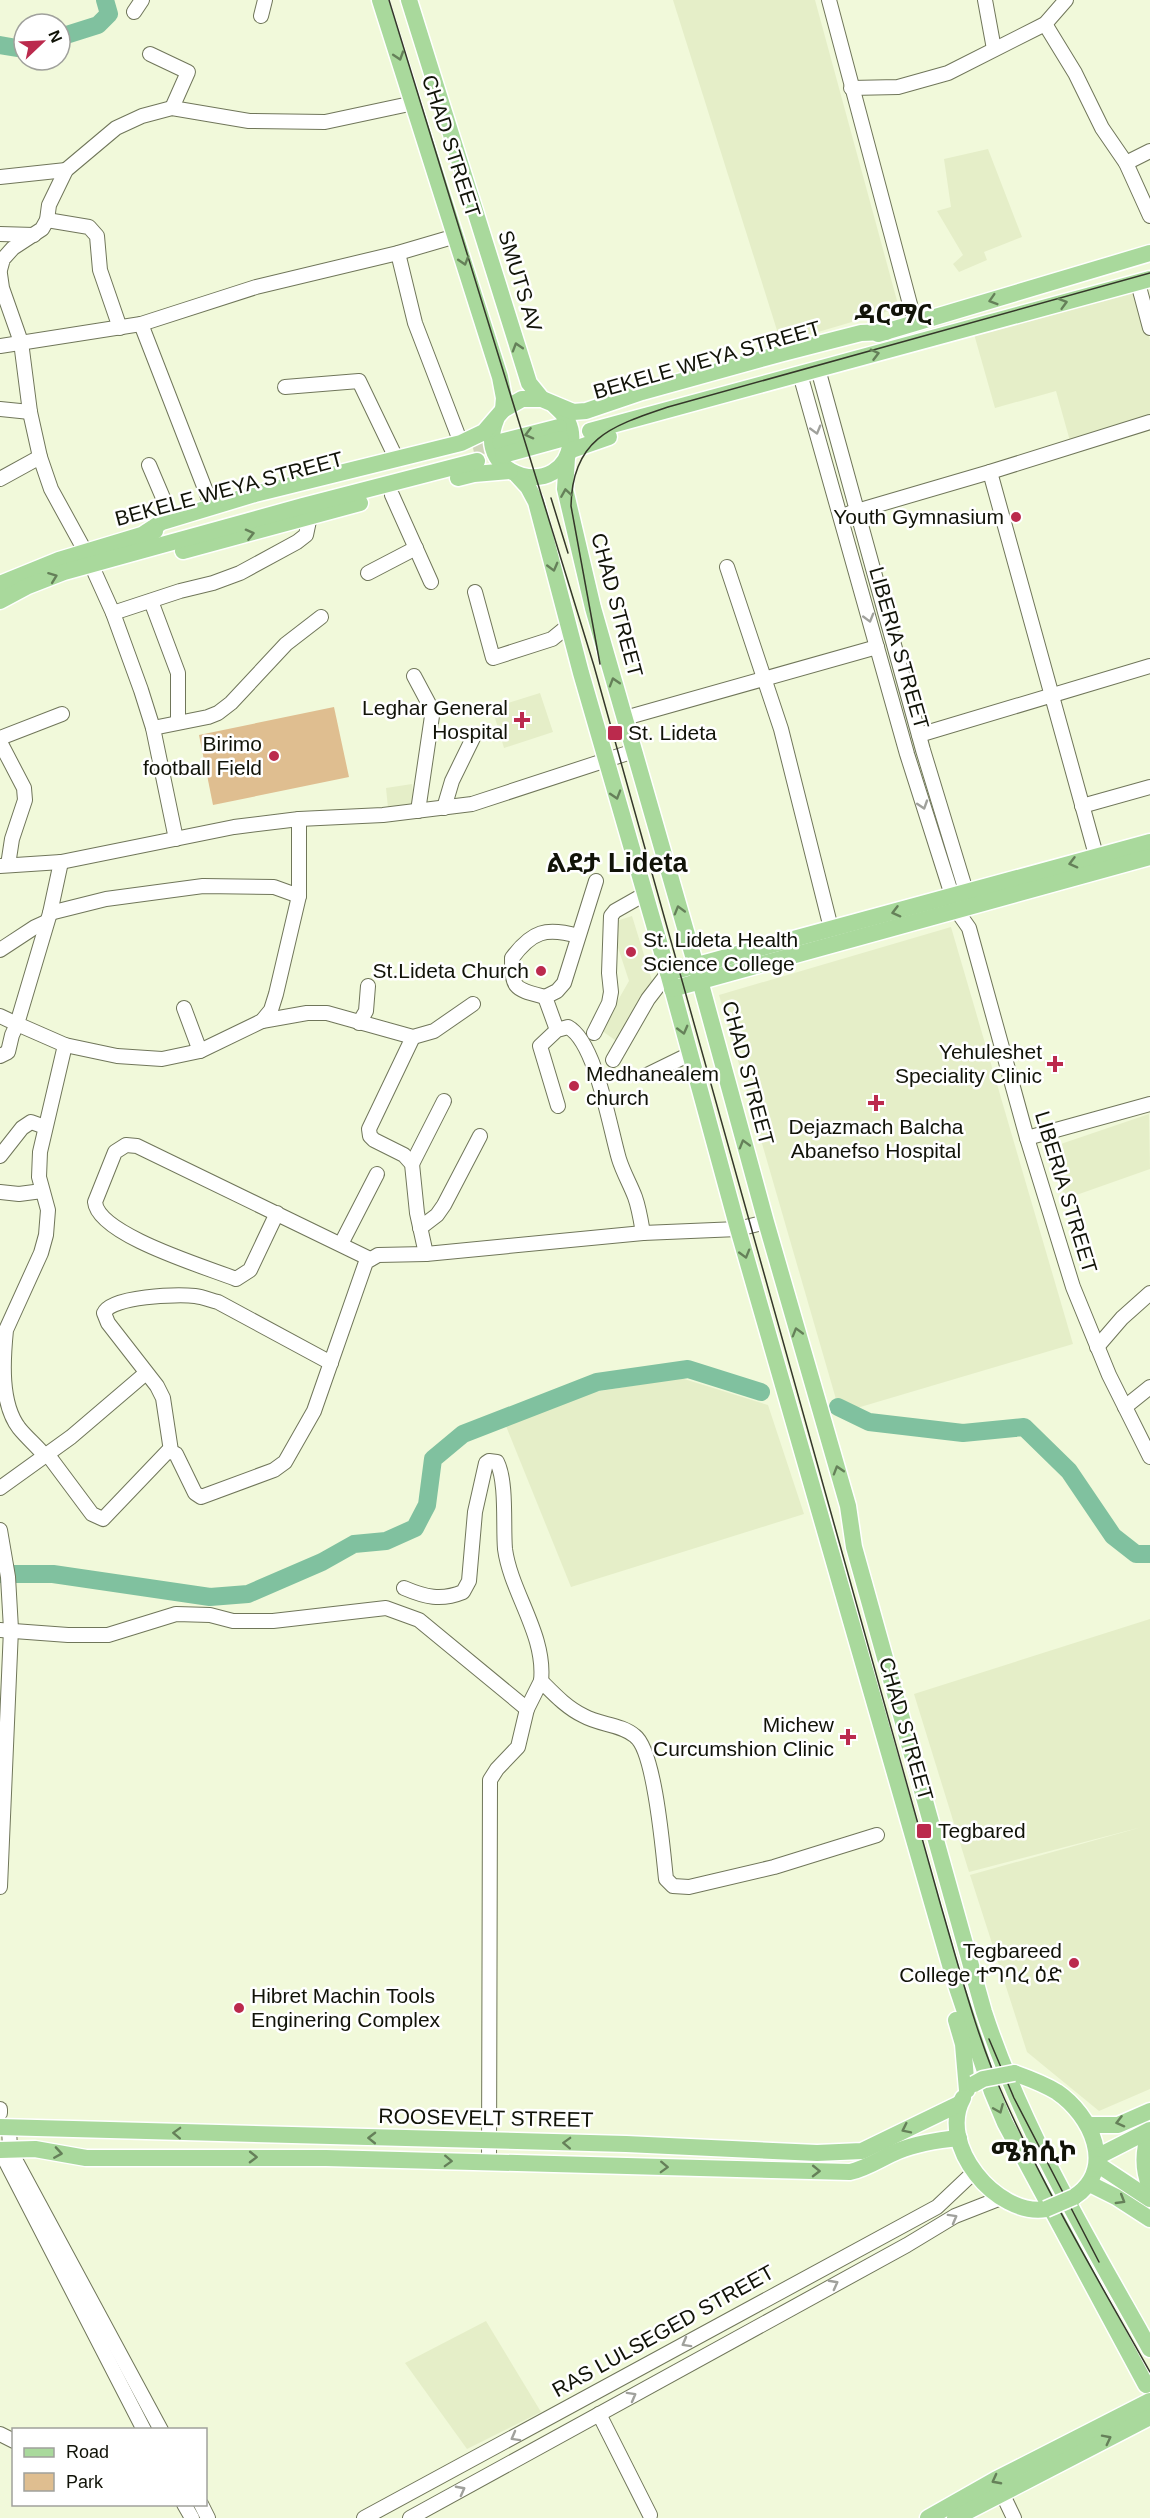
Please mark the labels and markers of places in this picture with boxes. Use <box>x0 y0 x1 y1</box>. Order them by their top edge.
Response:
place label: Youth Gymnasium <box>833 505 1004 528</box>
marker: Youth Gymnasium <box>1009 510 1023 524</box>
place label: Leghar General Hospital <box>362 696 508 743</box>
marker: Leghar General Hospital <box>513 711 531 729</box>
place label: St. Lideta <box>628 721 717 744</box>
marker: St. Lideta <box>606 724 624 742</box>
place label: Birimo football Field <box>143 732 262 779</box>
marker: Birimo football Field <box>267 749 281 763</box>
place label: St. Lideta Health Science College <box>643 928 798 975</box>
marker: St. Lideta Health Science College <box>624 945 638 959</box>
place label: St.Lideta Church <box>373 959 529 982</box>
marker: St.Lideta Church <box>534 964 548 978</box>
place label: Yehuleshet Speciality Clinic <box>895 1040 1042 1087</box>
marker: Yehuleshet Speciality Clinic <box>1046 1055 1064 1073</box>
place label: Medhanealem church <box>586 1062 719 1109</box>
marker: Medhanealem church <box>567 1079 581 1093</box>
marker: Dejazmach Balcha Abanefso Hospital <box>867 1094 885 1112</box>
place label: Dejazmach Balcha Abanefso Hospital <box>788 1115 964 1162</box>
place label: Michew Curcumshion Clinic <box>653 1713 835 1760</box>
marker: Michew Curcumshion Clinic <box>839 1728 857 1746</box>
place label: Tegbared <box>938 1819 1026 1842</box>
marker: Tegbared <box>915 1822 933 1840</box>
place label: Tegbareed College ተግባረ ዕድ <box>899 1939 1062 1986</box>
marker: Tegbareed College ተግባረ ዕድ <box>1067 1956 1081 1970</box>
place label: Hibret Machin Tools Enginering Complex <box>251 1984 441 2031</box>
marker: Hibret Machin Tools Enginering Complex <box>232 2001 246 2015</box>

